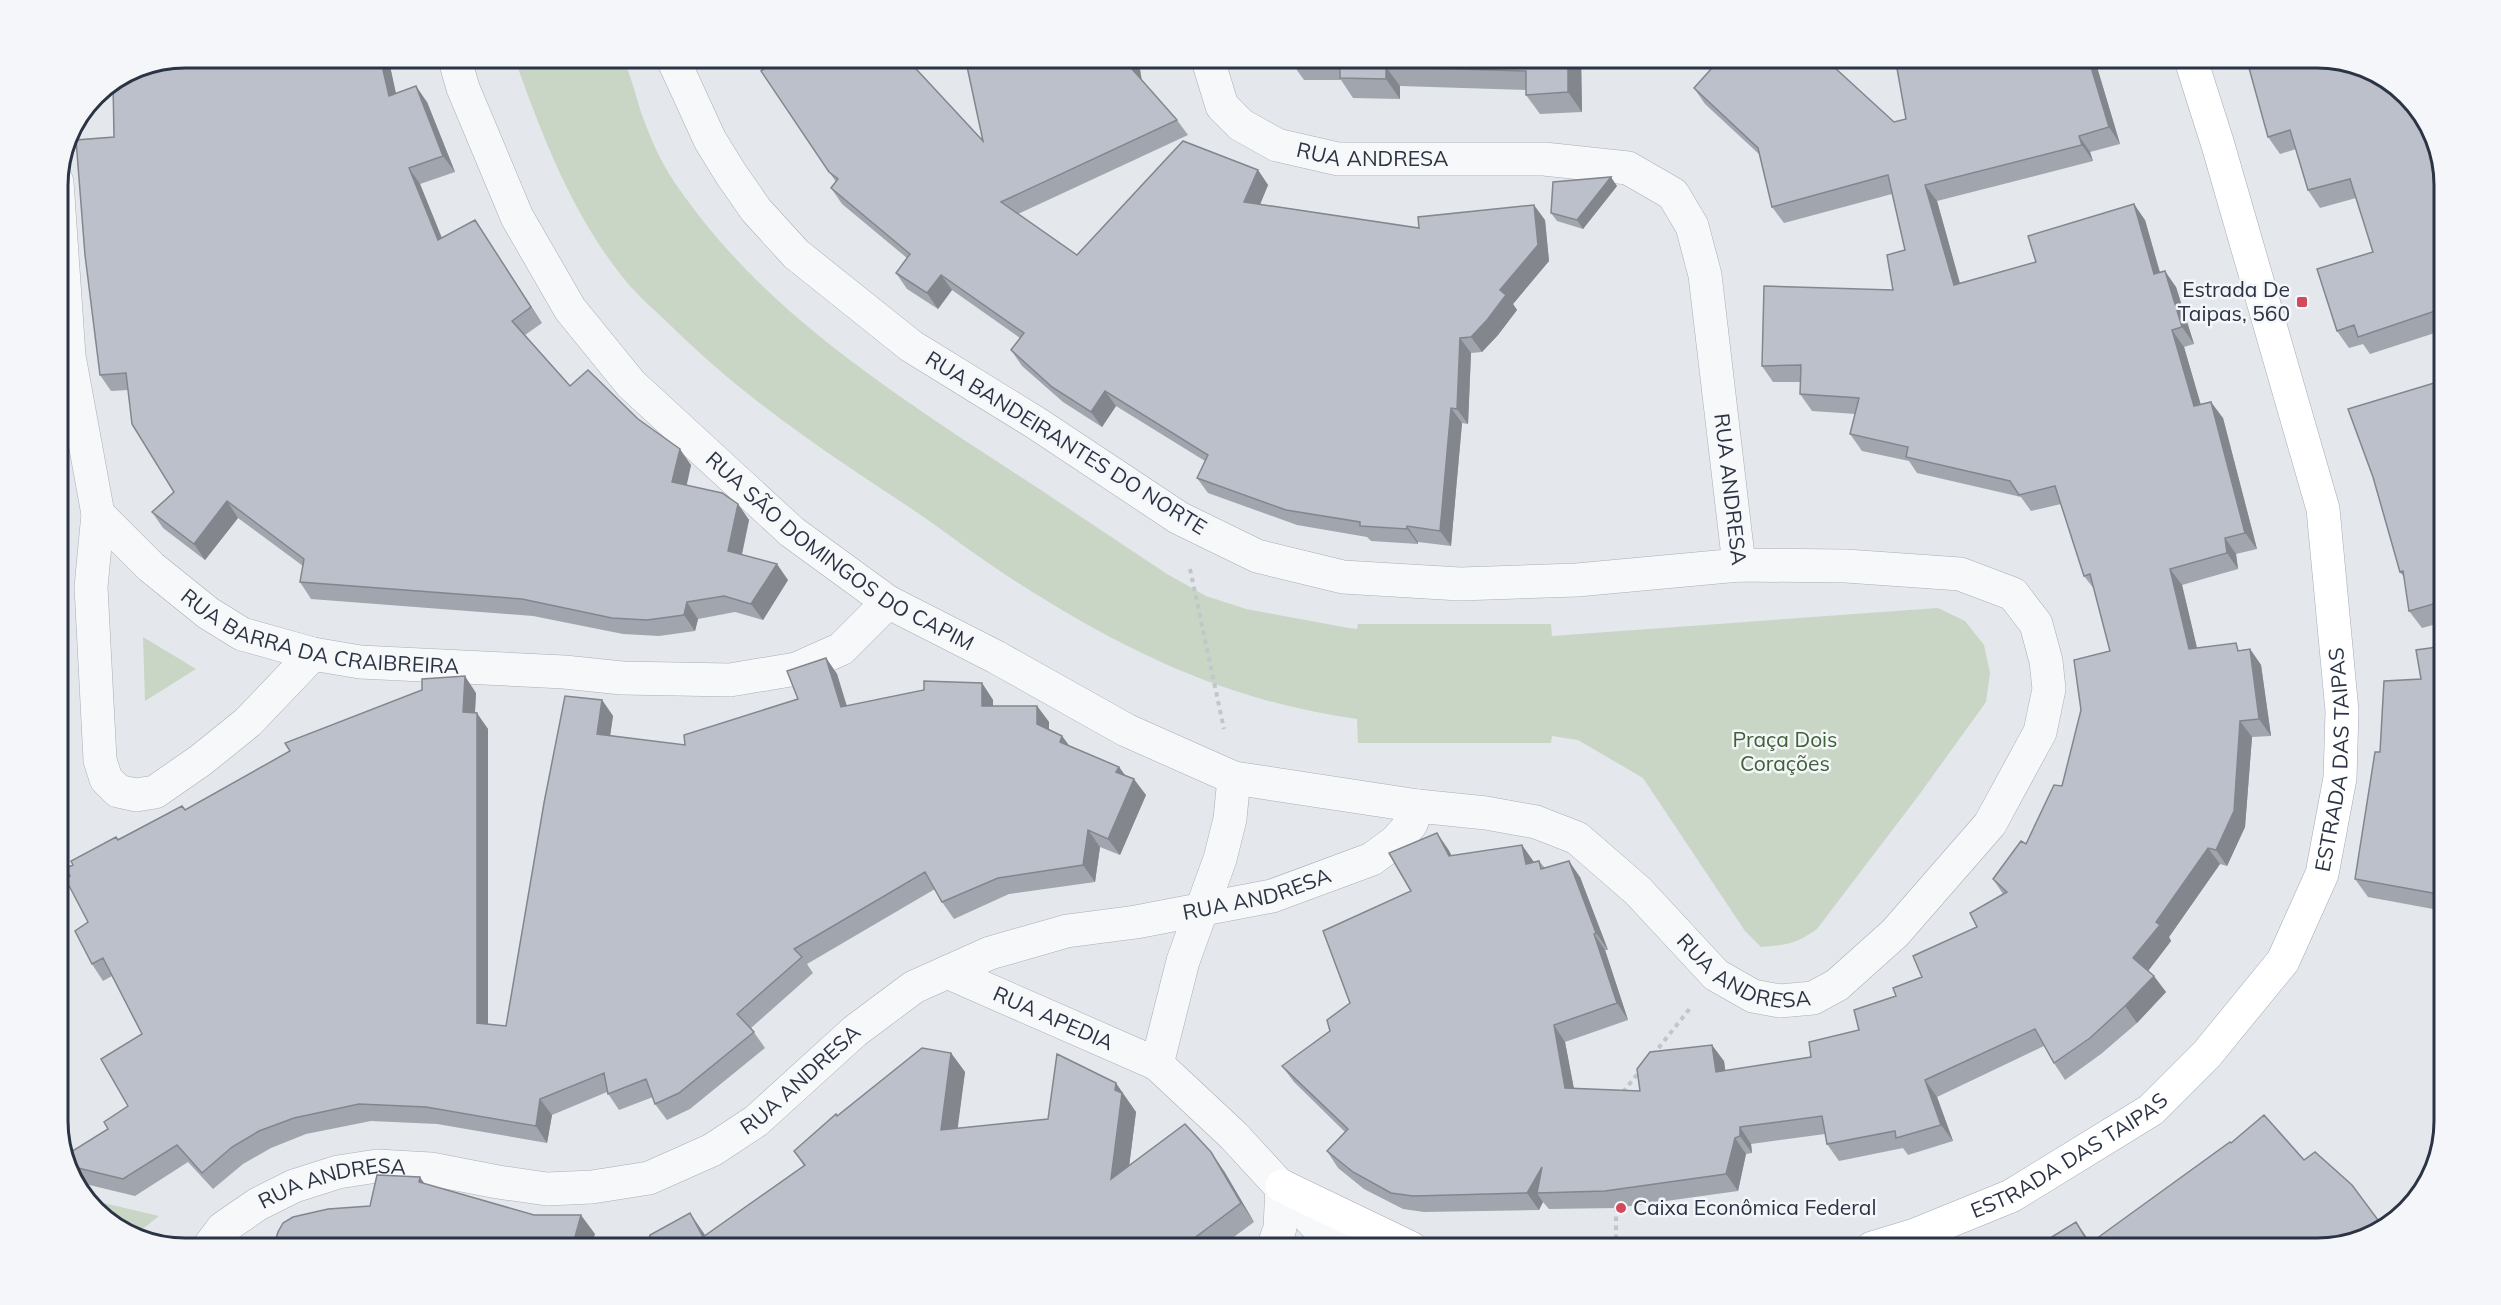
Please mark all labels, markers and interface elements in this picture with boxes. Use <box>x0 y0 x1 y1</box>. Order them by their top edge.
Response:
street label: RUA ANDRESA <box>1294 136 1449 171</box>
place label: Estrada De Taipas, 560 <box>2178 276 2290 326</box>
marker: Estrada De Taipas, 560 <box>2295 295 2309 309</box>
street label: RUA BANDEIRANTES DO NORTE <box>921 345 1212 540</box>
street label: RUA ANDRESA <box>1709 412 1753 567</box>
street label: RUA SÃO DOMINGOS DO CAPIM <box>701 445 979 656</box>
street label: RUA BARRA DA CRAIBREIRA <box>176 582 461 679</box>
street label: ESTRADA DAS TAIPAS <box>2309 647 2354 874</box>
park label: Praça Dois Corações <box>1732 726 1838 776</box>
street label: RUA ANDRESA <box>1180 861 1335 925</box>
street label: RUA ANDRESA <box>1672 927 1812 1013</box>
street label: RUA APEDIA <box>989 980 1118 1056</box>
street label: RUA ANDRESA <box>735 1018 866 1140</box>
street label: ESTRADA DAS TAIPAS <box>1967 1087 2173 1223</box>
street label: RUA ANDRESA <box>254 1152 407 1214</box>
place label: Caixa Econômica Federal <box>1633 1194 1876 1220</box>
marker: Caixa Econômica Federal <box>1614 1201 1628 1215</box>

